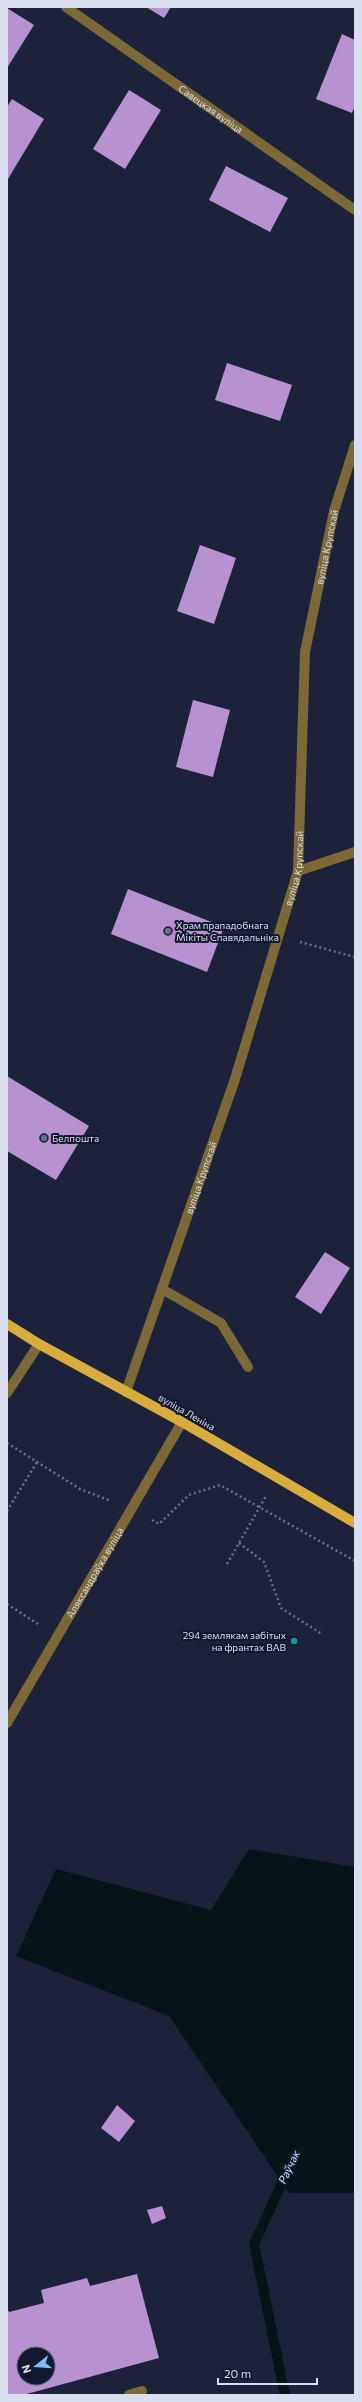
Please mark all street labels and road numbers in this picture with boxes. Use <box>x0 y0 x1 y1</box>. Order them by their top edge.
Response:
street label: Савецкая вуліца <box>176 82 245 135</box>
street label: вуліца Крупскай <box>313 509 340 586</box>
street label: вуліца Крупскай <box>282 831 305 907</box>
street label: вуліца Крупскай <box>182 1140 219 1215</box>
street label: вуліца Леніна <box>157 1391 217 1433</box>
street label: Аляксандраўка вуліца <box>63 1525 125 1620</box>

